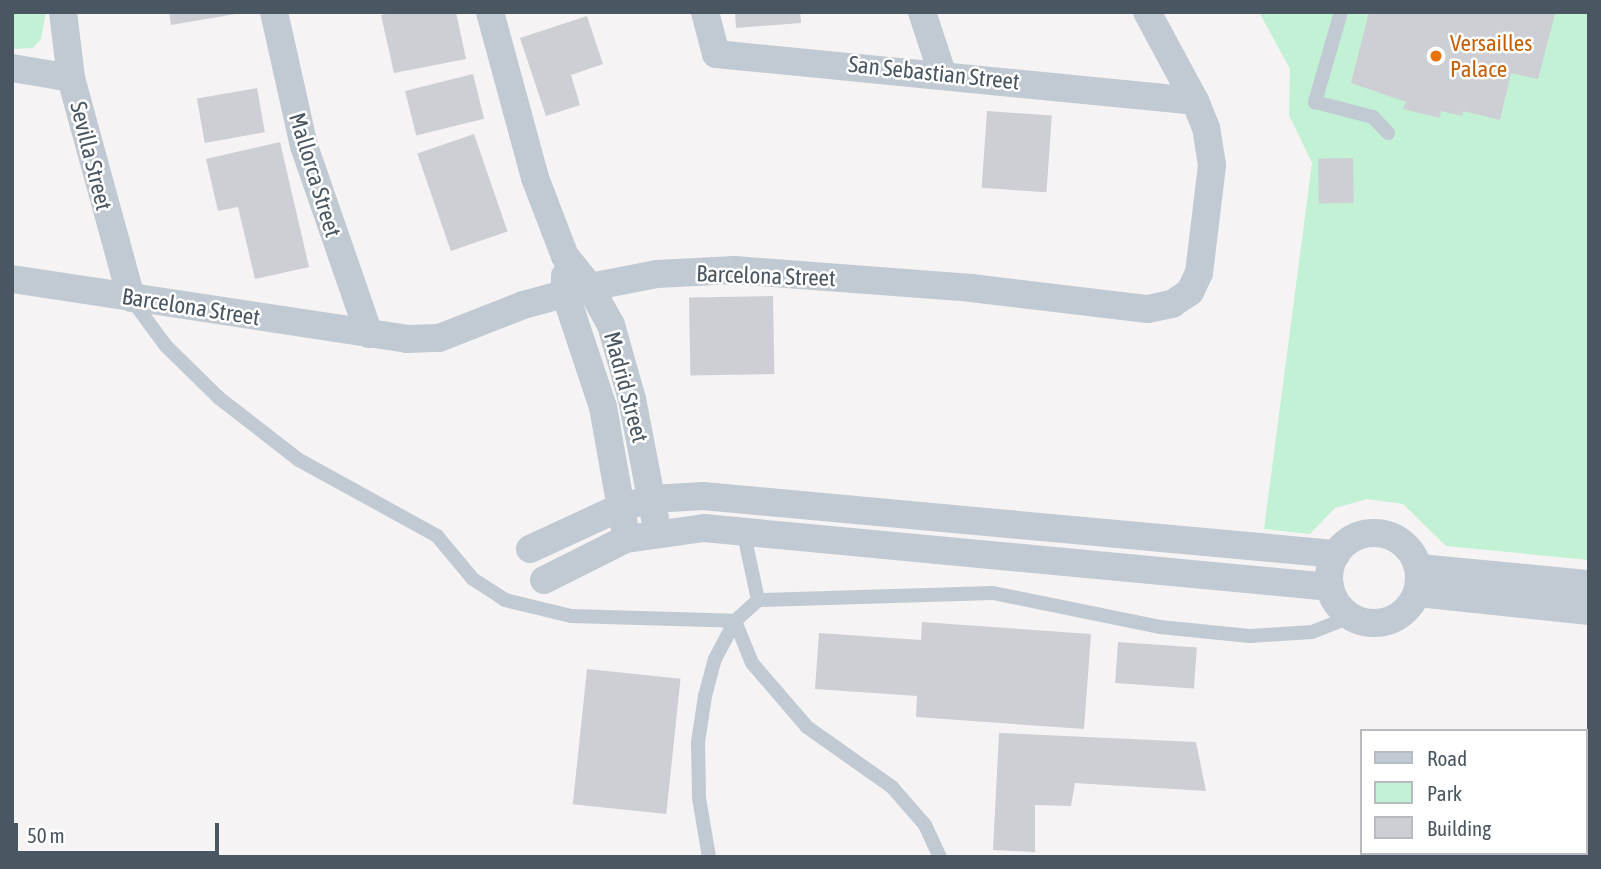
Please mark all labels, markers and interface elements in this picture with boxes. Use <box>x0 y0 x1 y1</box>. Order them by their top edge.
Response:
place label: Versailles Palace <box>1450 29 1532 83</box>
marker: Versailles Palace <box>1428 48 1444 64</box>
street label: San Sebastian Street <box>847 50 1021 96</box>
street label: Sevilla Street <box>64 99 118 213</box>
street label: Mallorca Street <box>283 110 347 240</box>
street label: Barcelona Street <box>696 260 836 292</box>
street label: Barcelona Street <box>120 282 262 332</box>
street label: Madrid Street <box>598 329 654 445</box>
legend <box>1360 729 1587 855</box>
text: Road <box>1427 746 1467 770</box>
text: Park <box>1427 781 1462 805</box>
scale bar <box>18 810 222 854</box>
text: Building <box>1427 816 1491 840</box>
text: 50 m <box>27 823 65 847</box>

